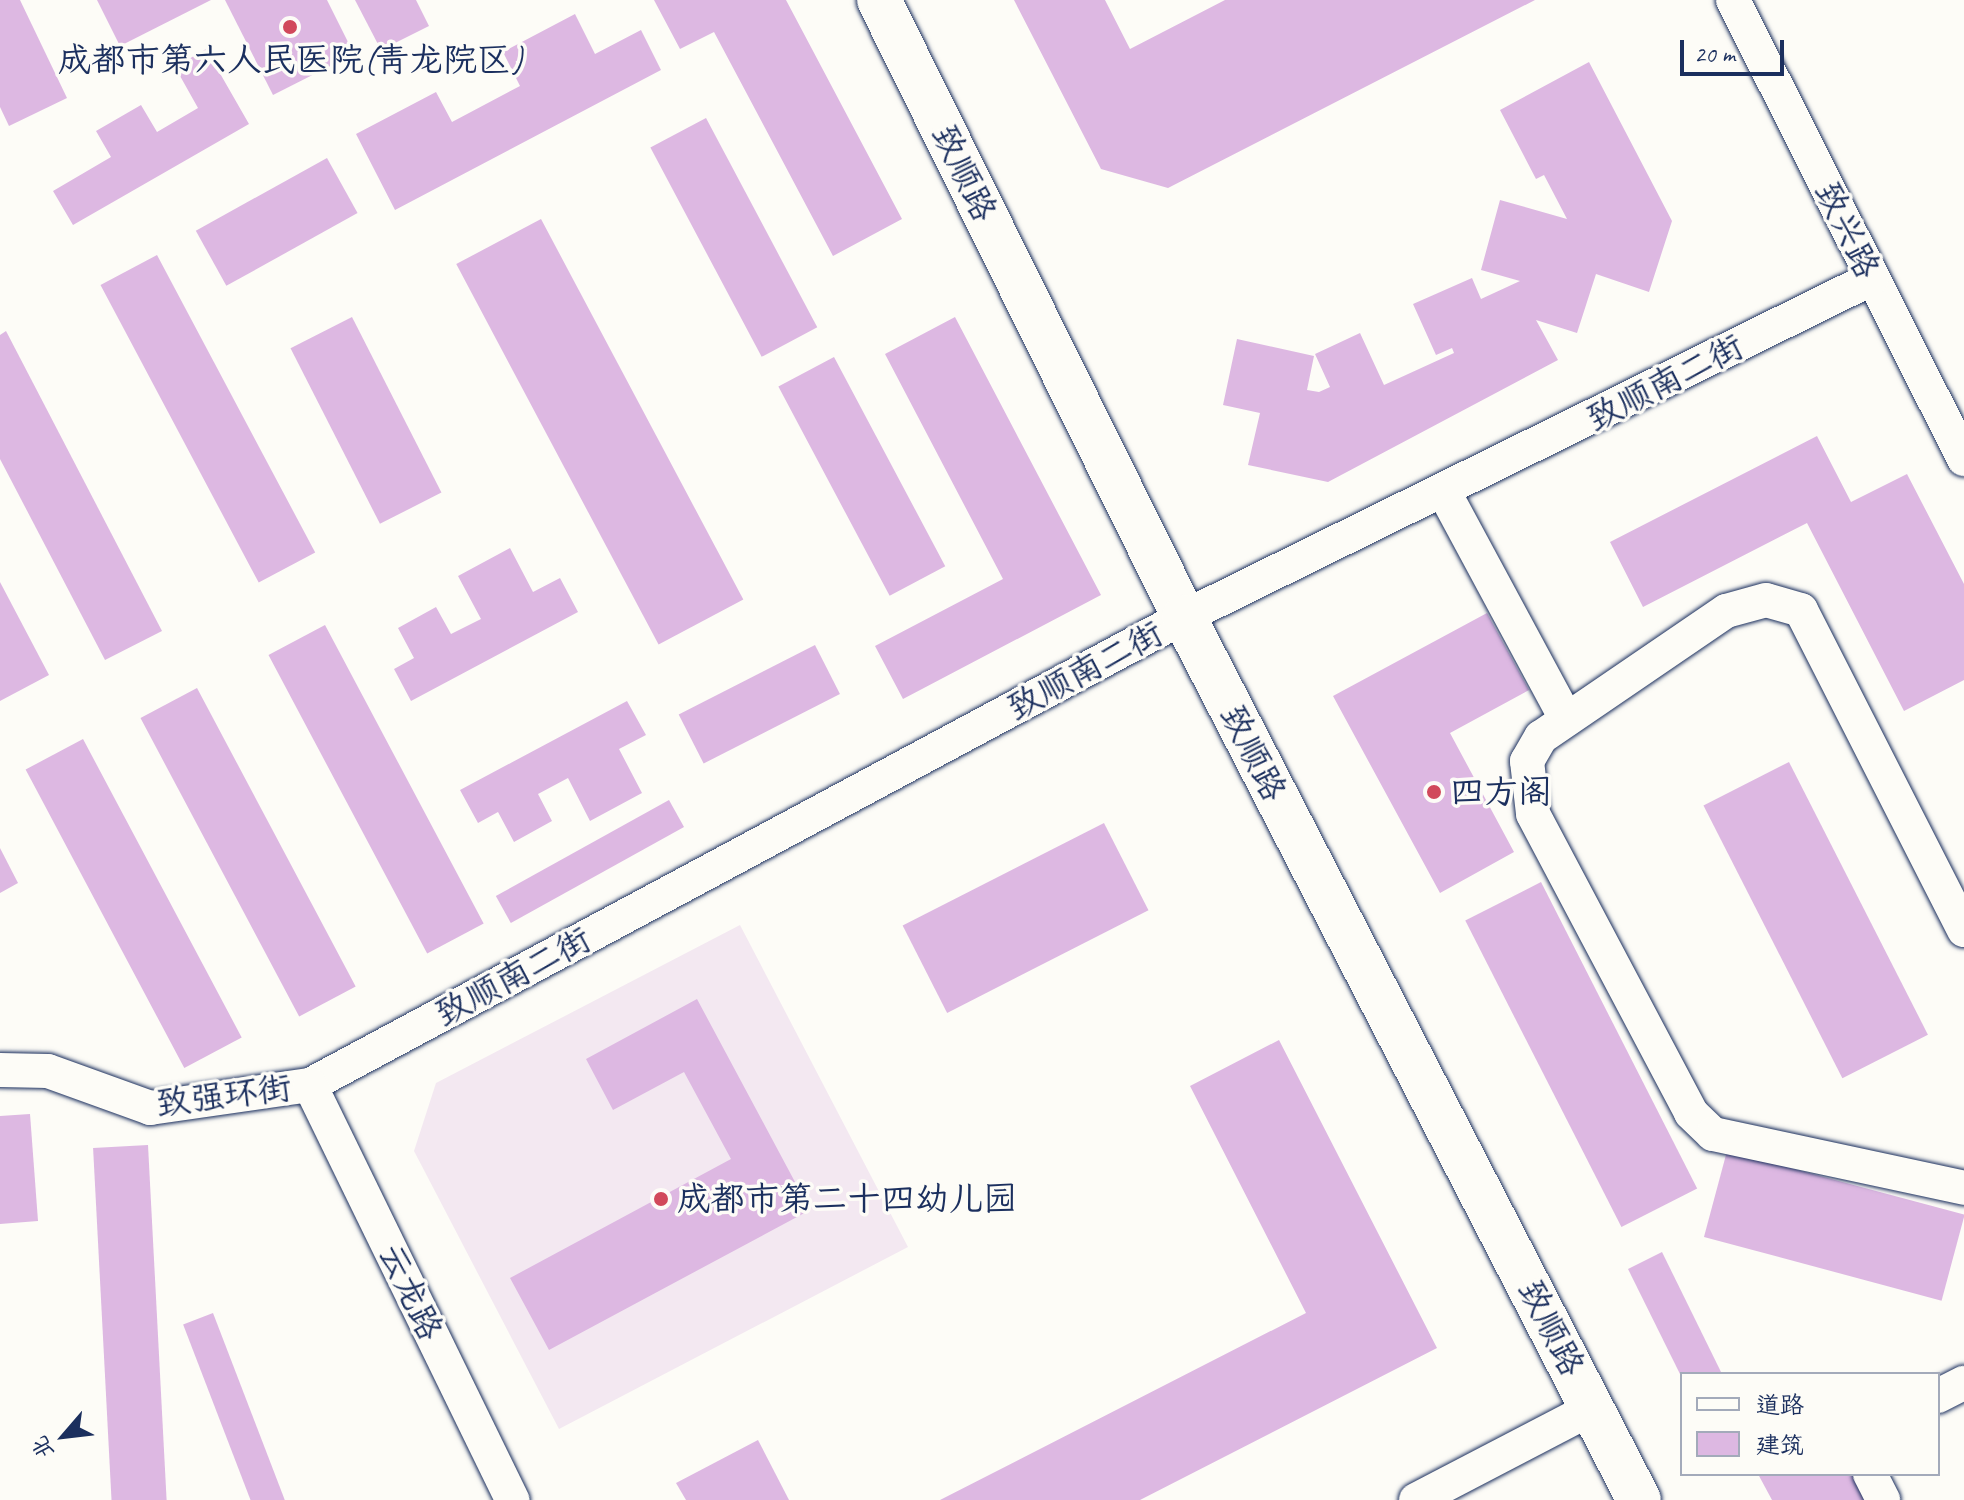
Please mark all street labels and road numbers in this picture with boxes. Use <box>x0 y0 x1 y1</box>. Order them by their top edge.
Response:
street label: 致顺路 <box>924 118 1006 228</box>
street label: 致兴路 <box>1807 175 1889 285</box>
street label: 致顺南二街 <box>1580 325 1750 439</box>
street label: 致顺南二街 <box>1000 612 1170 728</box>
street label: 致顺路 <box>1213 698 1295 808</box>
street label: 致顺南二街 <box>428 918 598 1034</box>
street label: 致强环街 <box>154 1066 294 1124</box>
street label: 云龙路 <box>370 1237 452 1347</box>
street label: 致顺路 <box>1511 1273 1593 1383</box>

